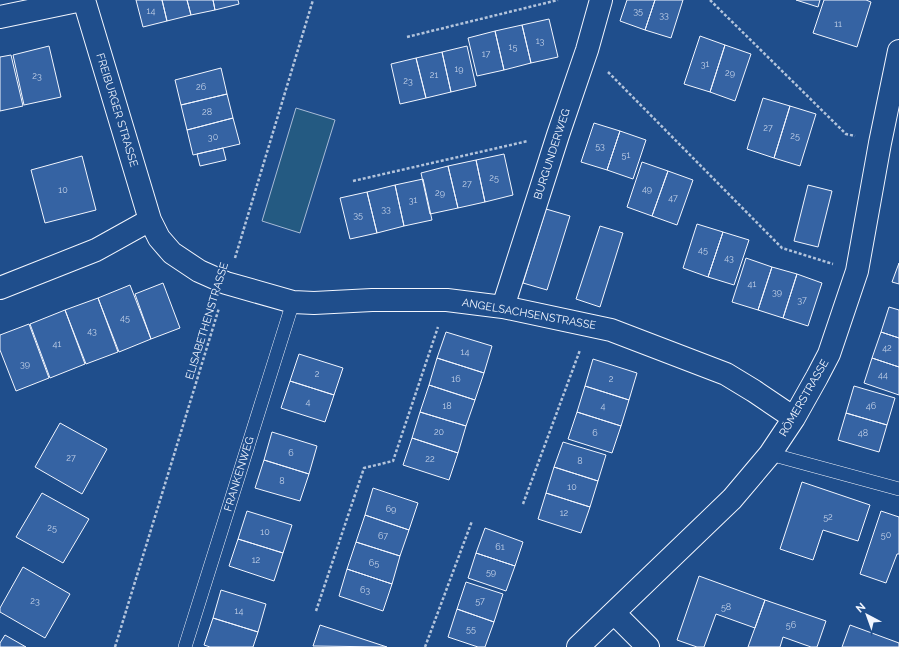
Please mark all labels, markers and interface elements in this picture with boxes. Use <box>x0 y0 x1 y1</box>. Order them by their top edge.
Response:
house number: 14 <box>147 6 155 16</box>
house number: 35 <box>633 6 643 16</box>
house number: 33 <box>659 10 669 20</box>
house number: 11 <box>834 19 842 29</box>
house number: 13 <box>536 36 545 46</box>
house number: 15 <box>509 42 517 52</box>
house number: 17 <box>482 49 490 59</box>
street label: FREIBURGER STRASSE <box>93 52 141 169</box>
house number: 31 <box>701 59 709 69</box>
house number: 19 <box>454 64 464 74</box>
house number: 29 <box>725 68 735 78</box>
house number: 21 <box>430 70 438 80</box>
house number: 23 <box>32 71 42 81</box>
house number: 23 <box>403 76 413 86</box>
house number: 26 <box>196 82 207 92</box>
house number: 28 <box>202 107 212 117</box>
street label: BURGUNDERWEG <box>531 107 573 201</box>
house number: 27 <box>763 123 773 133</box>
house number: 25 <box>790 131 800 141</box>
house number: 30 <box>208 132 219 142</box>
house number: 53 <box>595 141 605 151</box>
house number: 51 <box>622 150 631 160</box>
house number: 25 <box>489 173 499 183</box>
house number: 27 <box>462 179 472 189</box>
house number: 49 <box>642 184 652 194</box>
house number: 10 <box>58 185 68 195</box>
house number: 29 <box>435 188 445 198</box>
house number: 47 <box>668 193 678 203</box>
house number: 31 <box>409 195 417 205</box>
house number: 33 <box>381 204 391 214</box>
house number: 35 <box>353 210 363 220</box>
house number: 45 <box>698 245 708 255</box>
house number: 43 <box>724 253 734 263</box>
street label: ELISABETHENSTRASSE <box>183 261 231 381</box>
house number: 41 <box>748 279 757 289</box>
house number: 39 <box>772 287 782 297</box>
house number: 37 <box>797 295 807 305</box>
street label: ANGELSACHSENSTRASSE <box>461 296 597 332</box>
house number: 45 <box>120 313 130 323</box>
house number: 43 <box>87 326 97 336</box>
house number: 41 <box>53 339 62 349</box>
house number: 42 <box>882 343 892 353</box>
house number: 14 <box>461 347 469 357</box>
street label: RÖMERSTRASSE <box>777 357 831 439</box>
house number: 39 <box>20 359 30 369</box>
house number: 2 <box>315 369 320 379</box>
house number: 44 <box>878 370 888 380</box>
house number: 16 <box>451 374 461 384</box>
house number: 2 <box>609 374 614 384</box>
house number: 4 <box>306 397 311 407</box>
house number: 18 <box>442 401 452 411</box>
house number: 4 <box>601 401 606 411</box>
house number: 46 <box>866 401 877 411</box>
house number: 20 <box>434 427 445 437</box>
house number: 6 <box>592 428 598 438</box>
house number: 48 <box>858 428 868 438</box>
street label: FRANKENWEG <box>221 435 257 513</box>
house number: 6 <box>288 448 294 458</box>
house number: 27 <box>66 453 76 463</box>
house number: 22 <box>425 454 435 464</box>
house number: 8 <box>577 456 583 466</box>
house number: 8 <box>279 476 285 486</box>
house number: 10 <box>567 482 577 492</box>
house number: 69 <box>386 504 396 514</box>
house number: 12 <box>560 508 569 518</box>
house number: 52 <box>823 512 833 522</box>
house number: 25 <box>47 523 57 533</box>
house number: 10 <box>260 527 270 537</box>
house number: 50 <box>881 530 892 540</box>
house number: 67 <box>378 531 388 541</box>
house number: 61 <box>495 542 505 552</box>
house number: 12 <box>252 555 261 565</box>
house number: 65 <box>369 558 379 568</box>
house number: 59 <box>486 567 496 577</box>
house number: 63 <box>360 585 370 595</box>
north arrow <box>847 595 887 635</box>
house number: 23 <box>30 596 40 606</box>
house number: 57 <box>475 596 485 606</box>
text: N <box>853 600 868 615</box>
house number: 58 <box>721 602 731 612</box>
house number: 14 <box>235 606 243 616</box>
house number: 56 <box>786 620 797 630</box>
house number: 55 <box>466 624 476 634</box>

